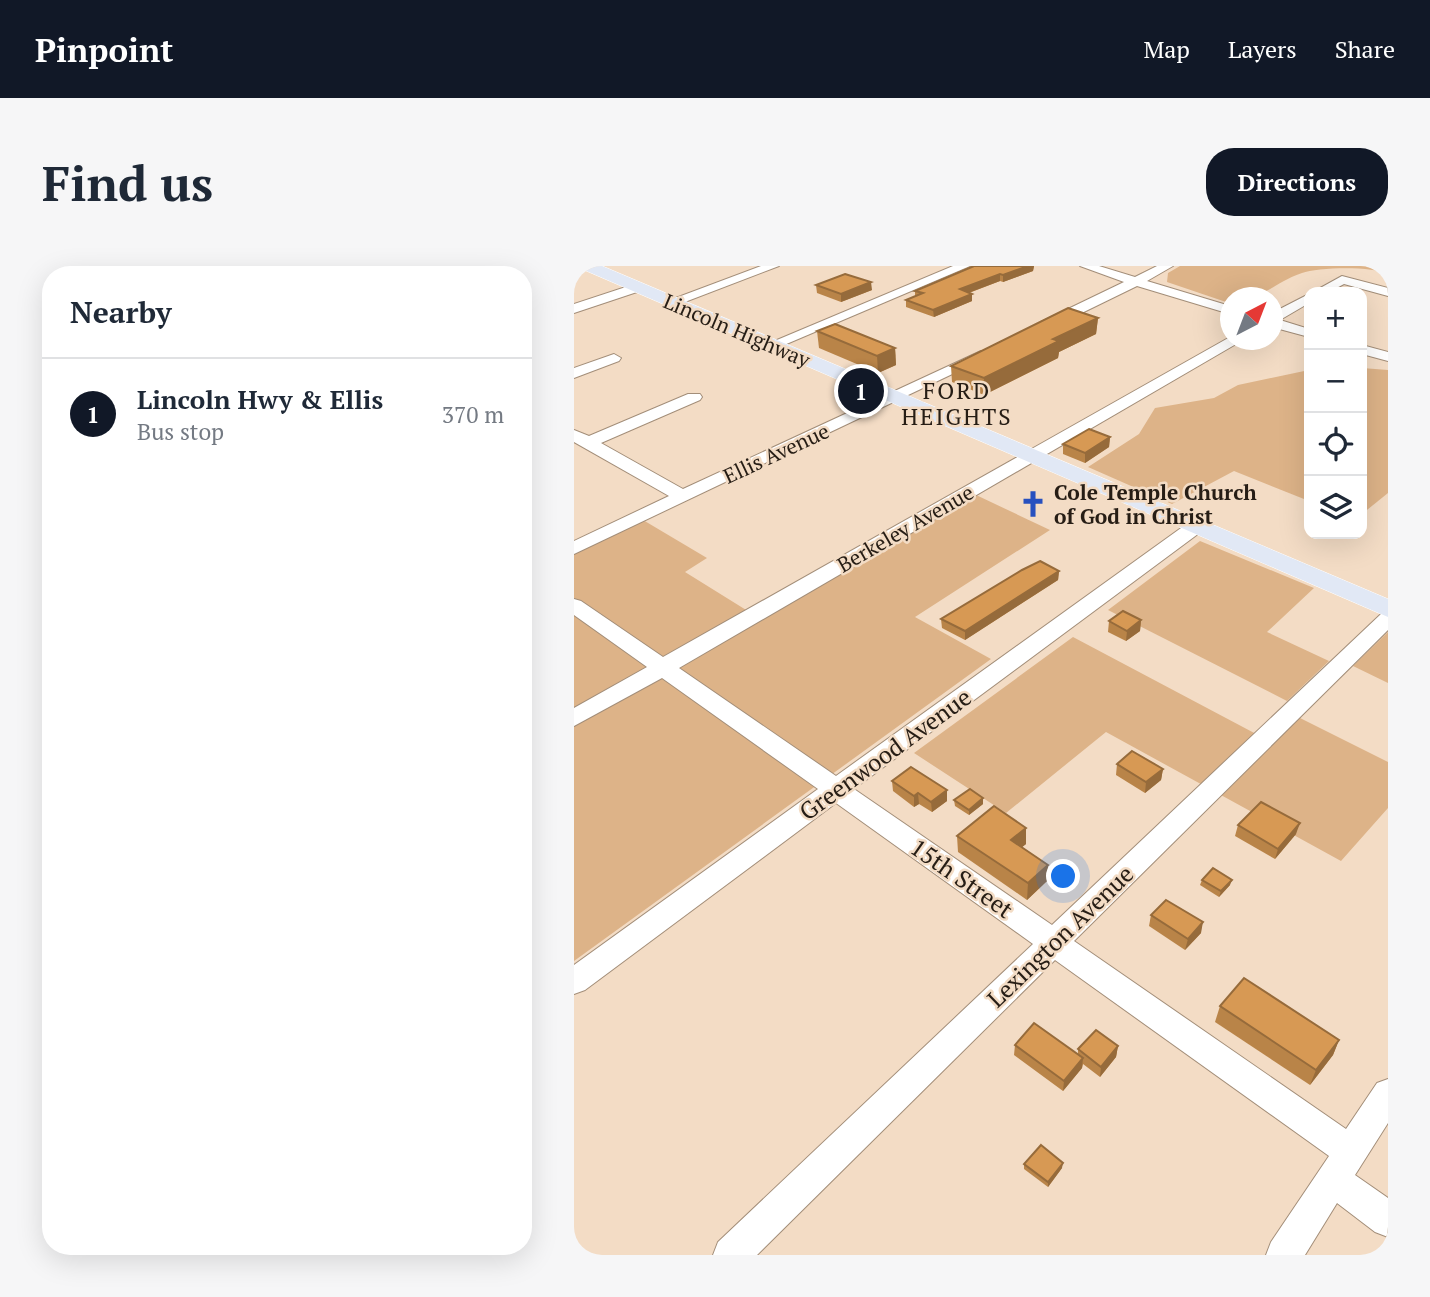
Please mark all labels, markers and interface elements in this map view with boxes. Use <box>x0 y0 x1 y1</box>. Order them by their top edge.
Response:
text: Pinpoint <box>35 28 173 71</box>
text: Map <box>1143 33 1190 65</box>
text: Layers <box>1228 33 1297 65</box>
text: Share <box>1335 33 1395 65</box>
button: Directions <box>1206 148 1388 216</box>
text: Find us <box>42 150 213 215</box>
street label: Lincoln Highway <box>659 286 815 374</box>
north arrow <box>1220 287 1283 350</box>
map controls <box>1304 287 1367 539</box>
button: + <box>1304 287 1367 350</box>
text: Nearby <box>70 292 172 332</box>
button: − <box>1304 350 1367 413</box>
pin: 1 <box>838 365 884 417</box>
district label: FORD HEIGHTS <box>901 375 1013 432</box>
text: Lincoln Hwy & Ellis <box>137 382 383 416</box>
text: 1 <box>87 399 100 430</box>
text: 370 m <box>442 399 504 430</box>
button: locate <box>1304 413 1367 476</box>
text: Bus stop <box>137 416 224 447</box>
street label: Ellis Avenue <box>719 416 833 490</box>
button: layers <box>1304 476 1367 539</box>
street label: Berkeley Avenue <box>832 478 978 578</box>
place label: Cole Temple Church of God in Christ <box>1054 478 1257 530</box>
church icon: Cole Temple Church of God in Christ <box>1018 489 1048 519</box>
street label: Greenwood Avenue <box>793 681 977 827</box>
street label: 15th Street <box>904 831 1020 925</box>
street label: Lexington Avenue <box>980 858 1140 1014</box>
your location <box>1046 859 1080 893</box>

